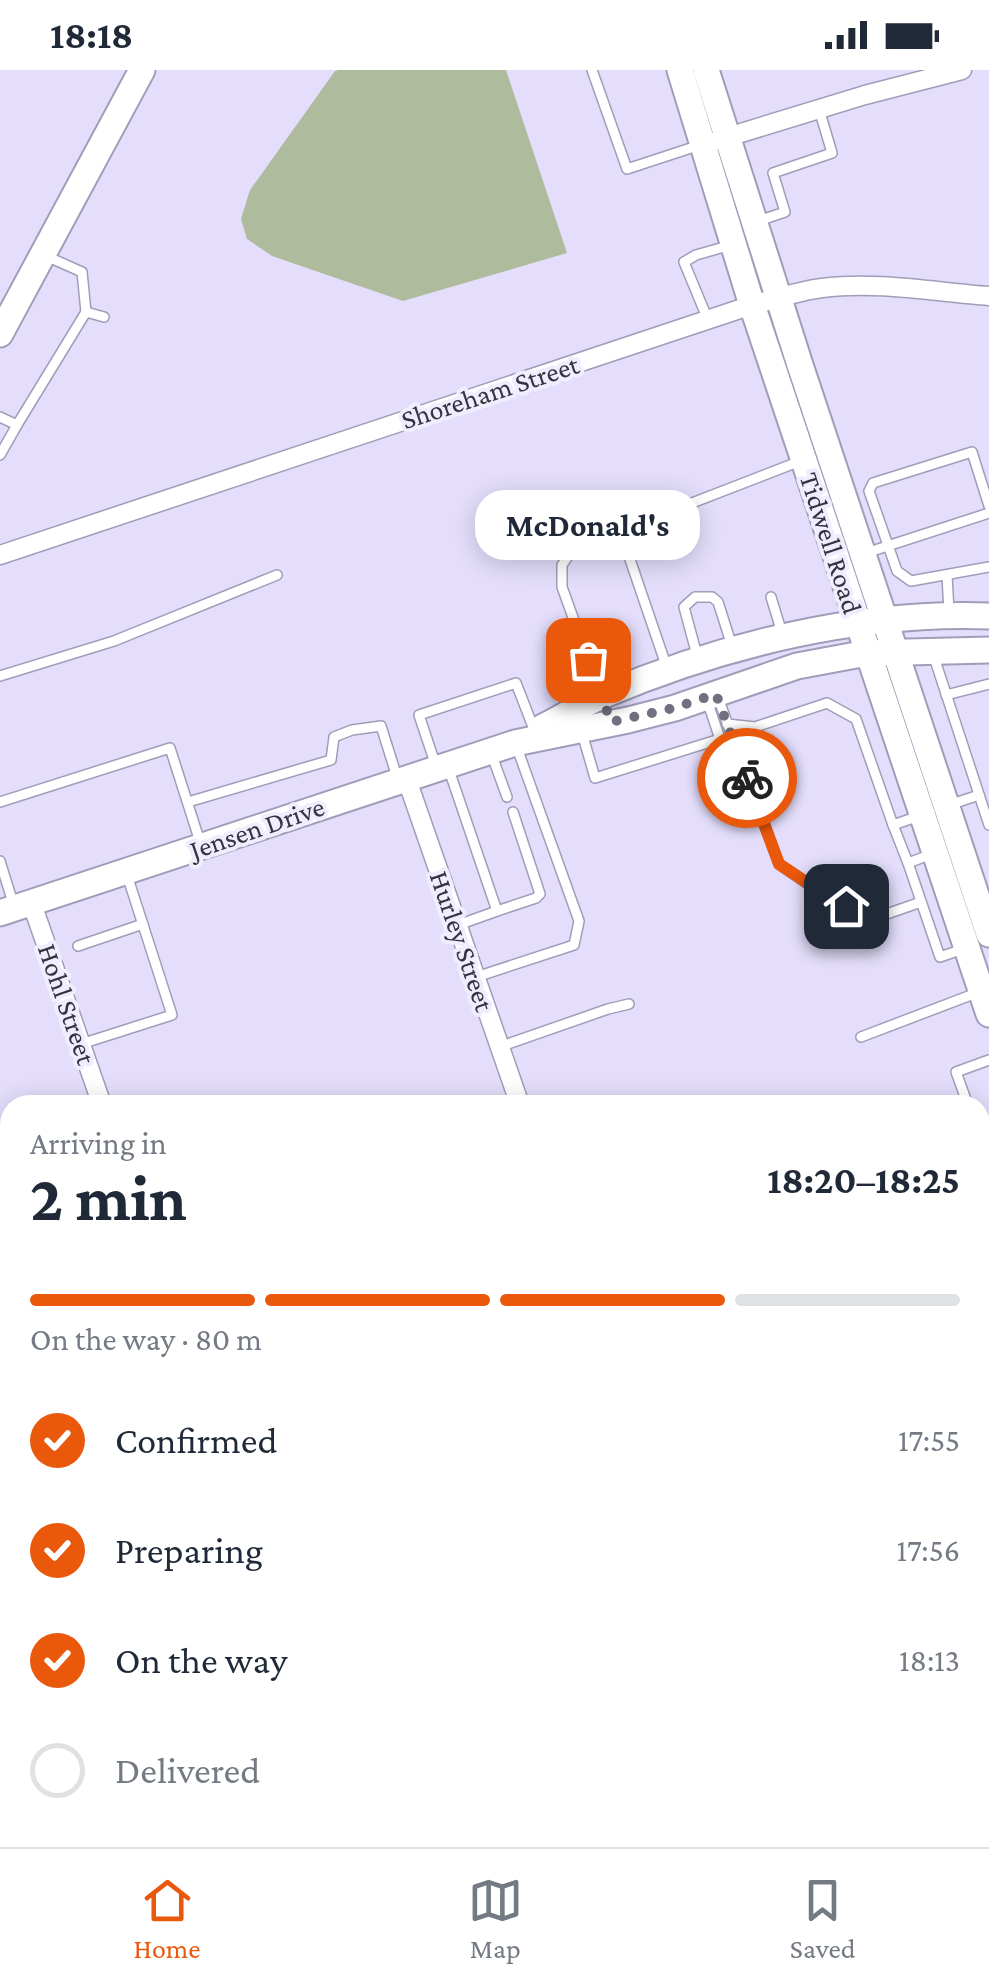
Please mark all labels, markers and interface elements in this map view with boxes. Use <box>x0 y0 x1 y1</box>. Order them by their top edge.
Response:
text: 18:18 <box>50 14 133 56</box>
street label: Shoreham Street <box>397 348 583 435</box>
street label: Tidwell Road <box>794 468 868 618</box>
callout: McDonald's <box>476 490 700 560</box>
text: McDonald's <box>506 507 669 543</box>
pin <box>546 618 631 703</box>
icon: bag <box>561 633 616 688</box>
courier <box>697 728 797 828</box>
icon: bike <box>720 751 775 806</box>
street label: Jensen Drive <box>183 791 328 866</box>
pin <box>804 864 889 949</box>
street label: Hurley Street <box>424 867 501 1016</box>
icon: home <box>819 879 874 934</box>
street label: Hohl Street <box>32 940 102 1069</box>
text: Arriving in <box>30 1125 167 1161</box>
text: 18:20–18:25 <box>767 1159 960 1201</box>
text: 2 min <box>30 1162 187 1234</box>
text: On the way · 80 m <box>30 1321 262 1357</box>
icon: check <box>30 1413 85 1468</box>
text: Confirmed <box>115 1419 278 1461</box>
text: 17:55 <box>898 1422 960 1458</box>
icon: check <box>30 1523 85 1578</box>
text: Preparing <box>115 1529 263 1571</box>
text: 17:56 <box>896 1532 960 1568</box>
icon: check <box>30 1633 85 1688</box>
text: On the way <box>115 1639 287 1681</box>
text: 18:13 <box>899 1642 960 1678</box>
text: Delivered <box>115 1749 260 1791</box>
tab: Home <box>134 1873 201 1964</box>
tab: Map <box>468 1873 523 1964</box>
tab: Saved <box>790 1873 855 1964</box>

